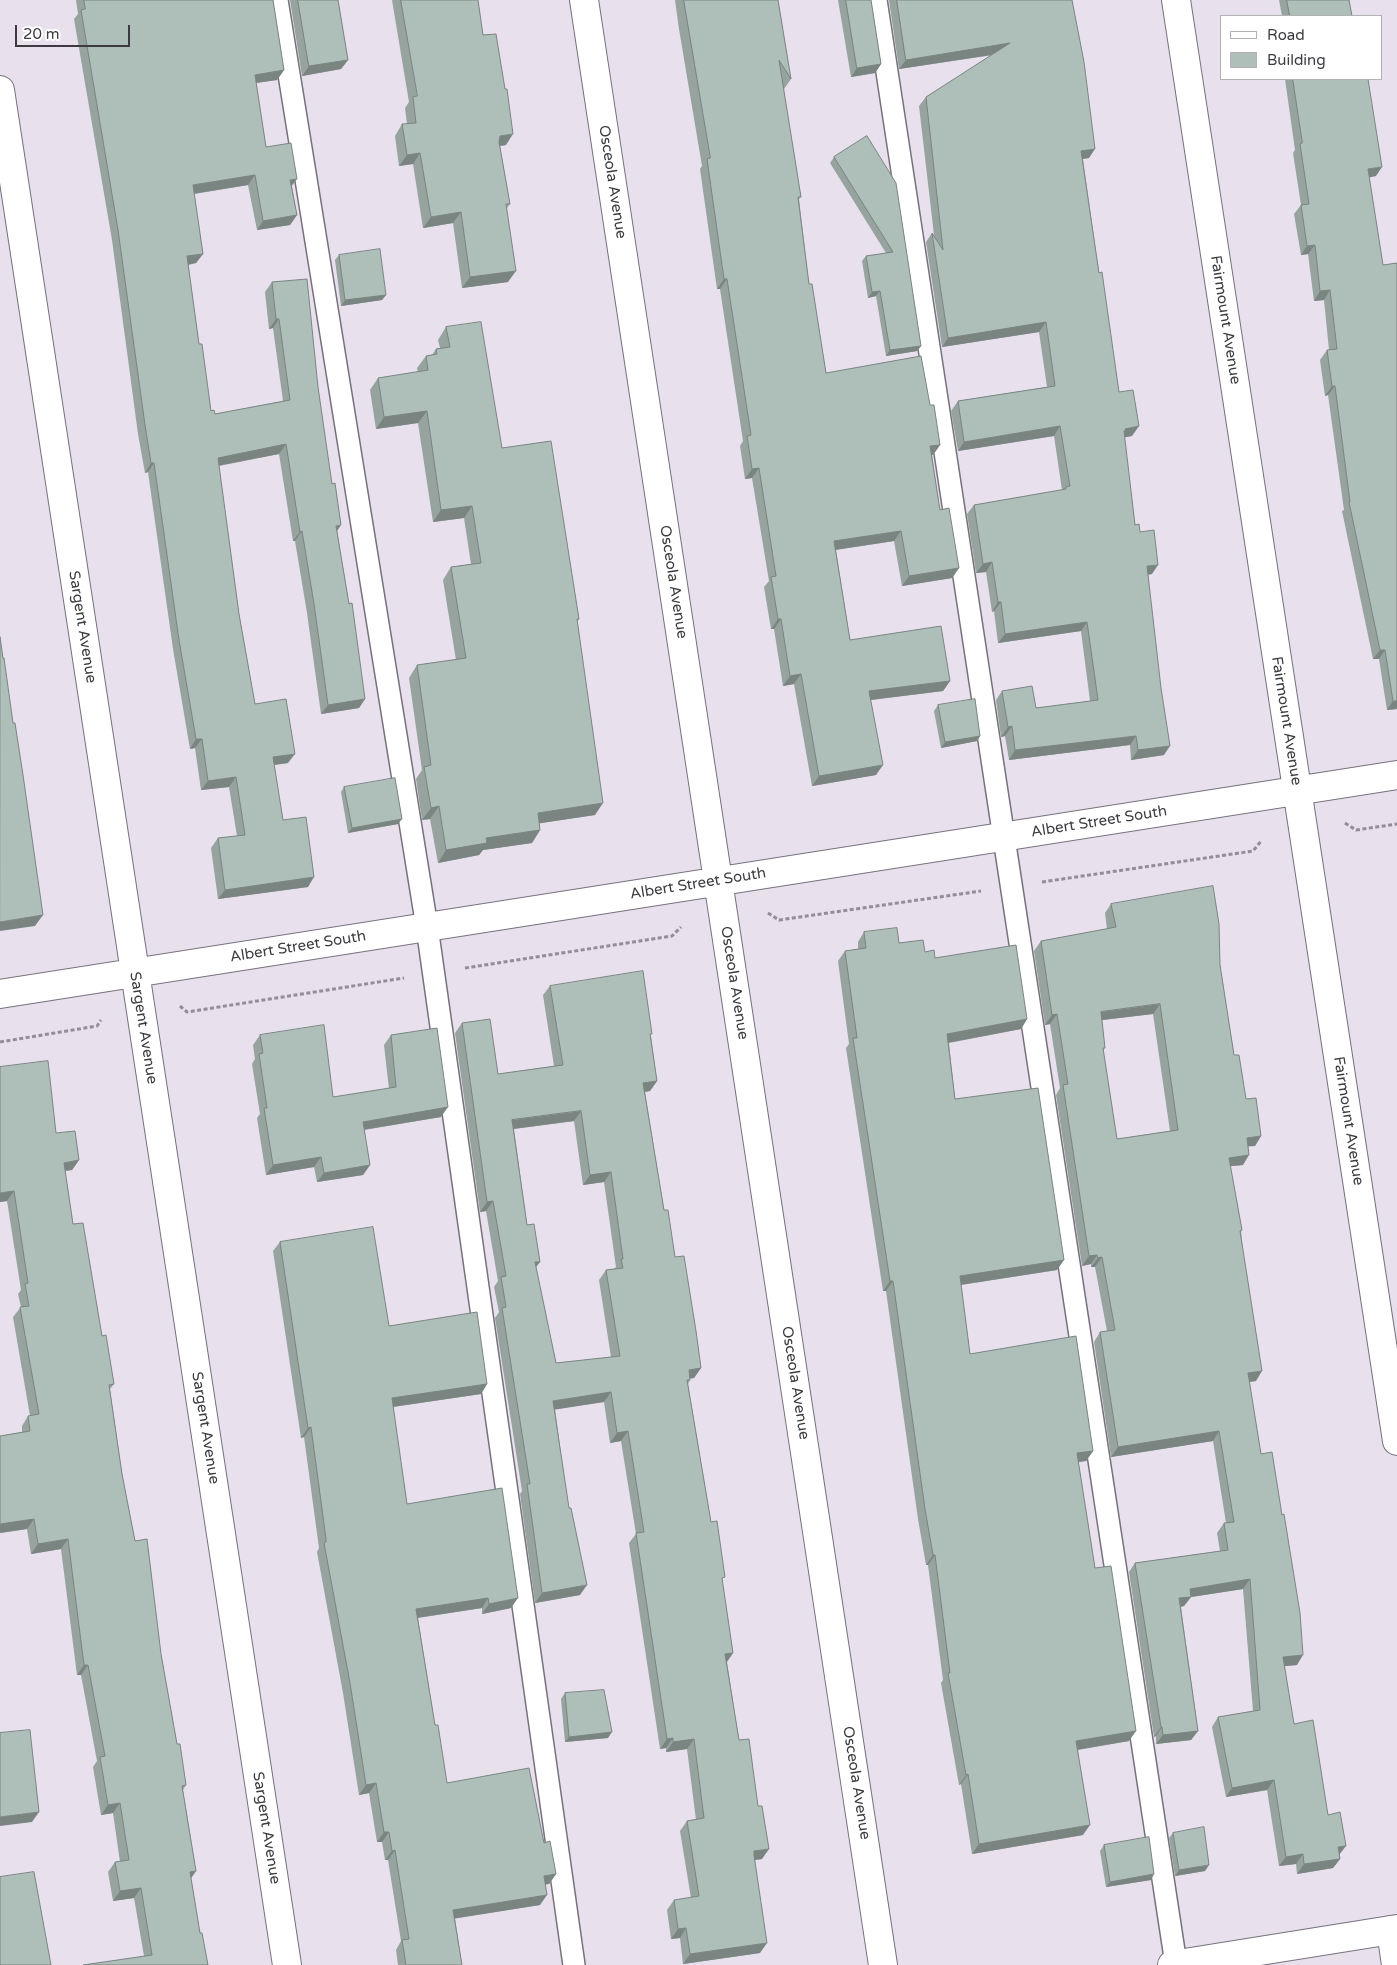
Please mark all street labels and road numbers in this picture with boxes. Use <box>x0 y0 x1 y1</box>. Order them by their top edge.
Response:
street label: Osceola Avenue <box>594 124 630 240</box>
street label: Fairmount Avenue <box>1206 254 1244 386</box>
street label: Osceola Avenue <box>655 524 691 640</box>
street label: Sargent Avenue <box>64 570 100 684</box>
street label: Fairmount Avenue <box>1267 655 1305 787</box>
street label: Albert Street South <box>1030 802 1168 842</box>
street label: Albert Street South <box>629 864 767 904</box>
street label: Osceola Avenue <box>716 925 752 1041</box>
street label: Albert Street South <box>229 927 367 967</box>
street label: Sargent Avenue <box>125 971 161 1085</box>
street label: Fairmount Avenue <box>1329 1055 1367 1187</box>
street label: Osceola Avenue <box>777 1325 813 1441</box>
street label: Sargent Avenue <box>187 1371 223 1485</box>
street label: Osceola Avenue <box>838 1725 874 1841</box>
street label: Sargent Avenue <box>248 1771 284 1885</box>

